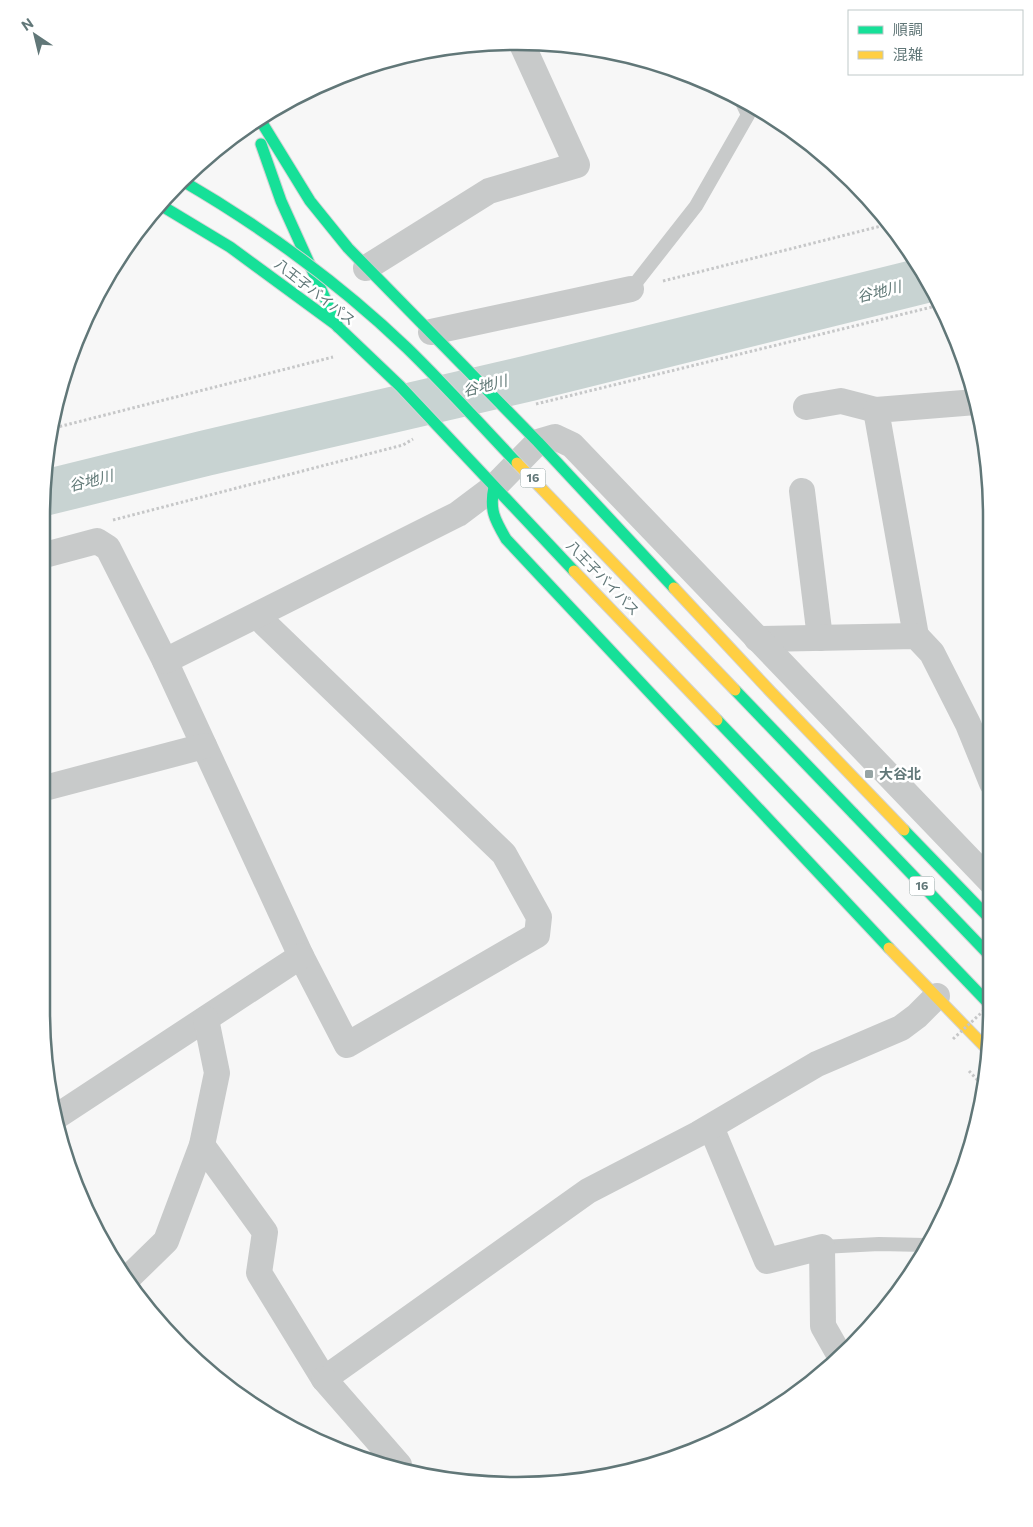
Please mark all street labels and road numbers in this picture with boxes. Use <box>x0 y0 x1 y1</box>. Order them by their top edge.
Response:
street label: 八王子バイパス <box>272 255 359 328</box>
road number: 16 <box>520 468 546 488</box>
street label: 八王子バイパス <box>563 537 643 619</box>
road number: 16 <box>910 876 934 896</box>

